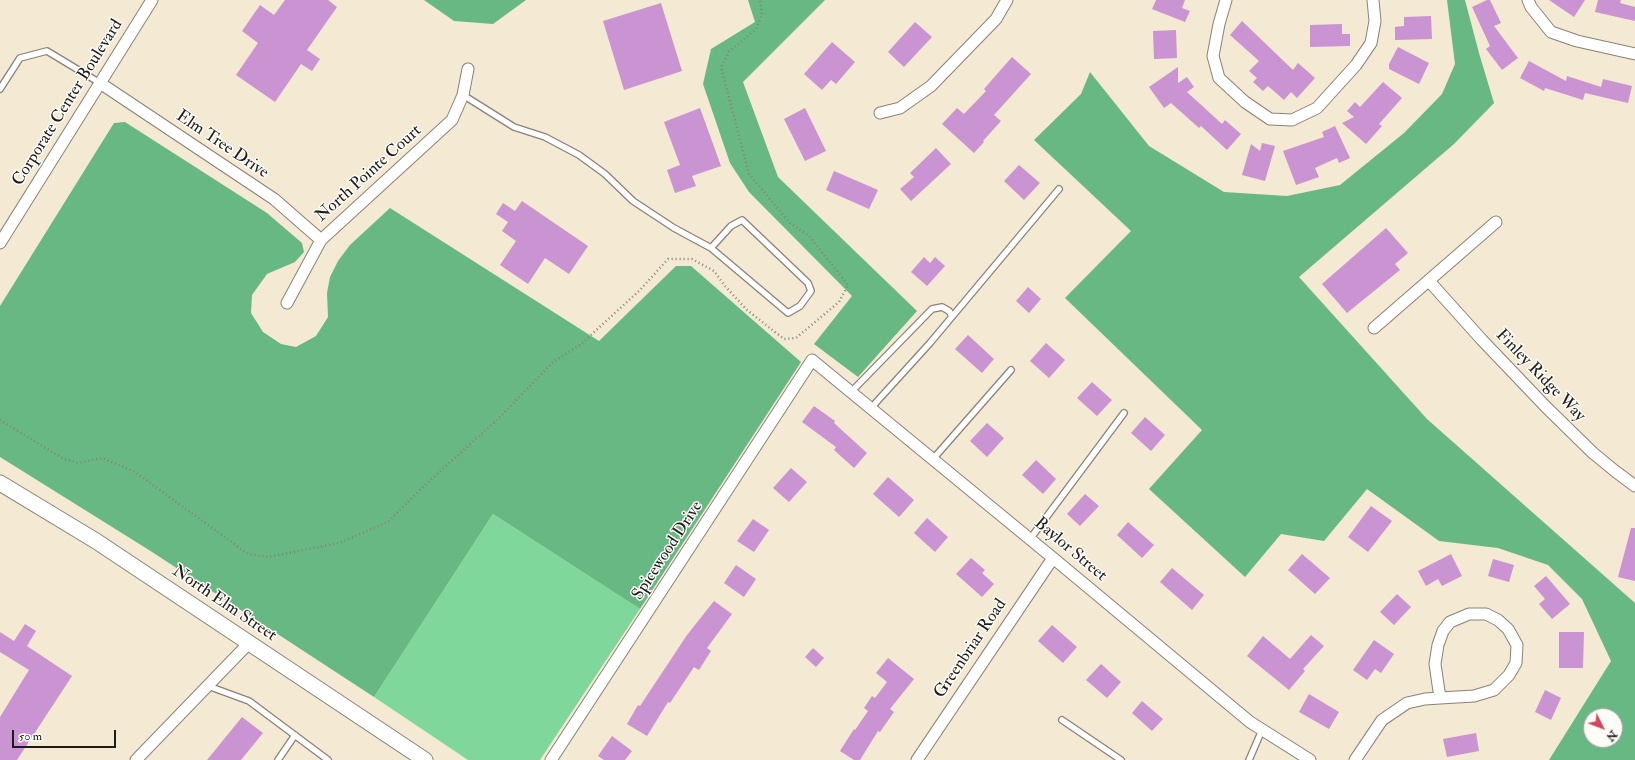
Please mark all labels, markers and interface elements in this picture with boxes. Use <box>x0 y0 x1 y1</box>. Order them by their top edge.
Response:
street label: Corporate Center Boulevard <box>8 16 128 190</box>
street label: Elm Tree Drive <box>172 107 272 183</box>
street label: North Pointe Court <box>312 121 426 227</box>
street label: Finley Ridge Way <box>1491 326 1589 426</box>
street label: Spicewood Drive <box>628 498 708 604</box>
street label: Baylor Street <box>1029 514 1111 586</box>
street label: North Elm Street <box>168 562 280 646</box>
street label: Greenbriar Road <box>930 596 1012 702</box>
north arrow <box>1583 708 1623 748</box>
scale bar <box>14 722 118 748</box>
text: N <box>1603 728 1620 744</box>
text: 50 m <box>19 729 42 744</box>

